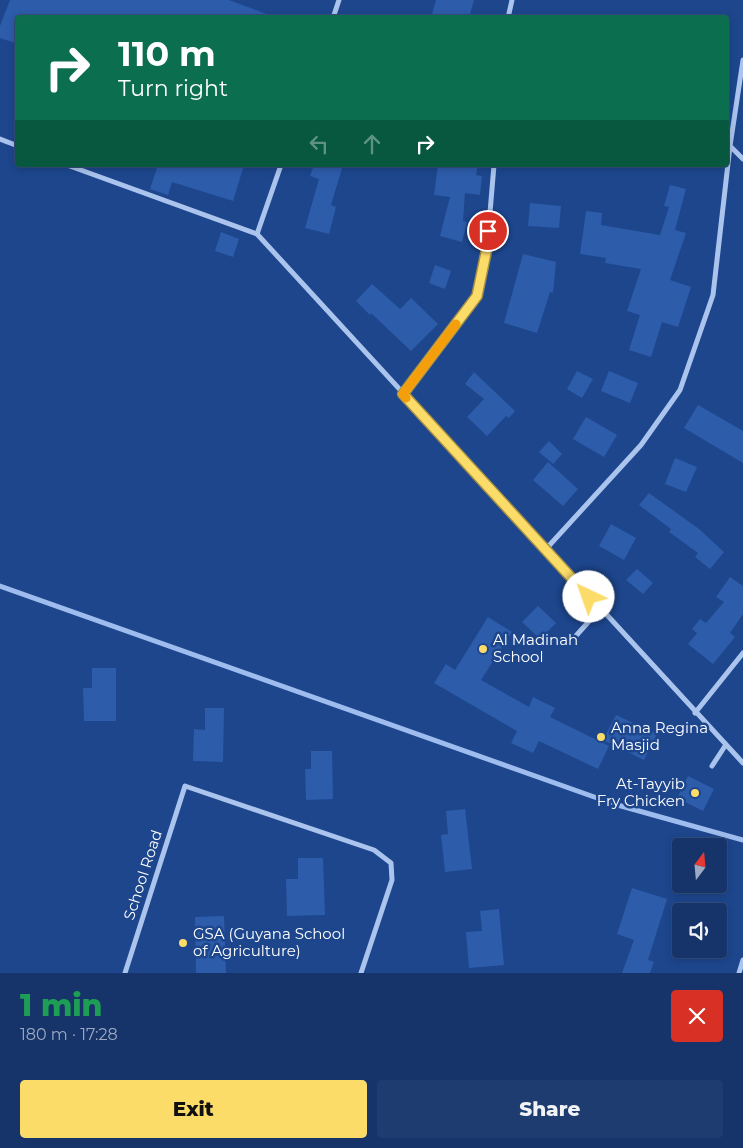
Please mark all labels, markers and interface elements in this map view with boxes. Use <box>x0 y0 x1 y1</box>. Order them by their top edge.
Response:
text: 110 m <box>118 32 216 75</box>
icon: right <box>35 35 100 100</box>
text: Turn right <box>118 75 228 102</box>
icon: left <box>305 130 333 158</box>
icon: ahead <box>358 130 386 158</box>
icon: right <box>411 130 439 158</box>
pin <box>467 210 509 252</box>
icon: arrive <box>474 217 502 245</box>
position arrow <box>562 570 614 622</box>
place label: Al Madinah School <box>493 630 578 666</box>
marker: Al Madinah School <box>477 643 489 655</box>
place label: Anna Regina Masjid <box>611 718 708 754</box>
marker: Anna Regina Masjid <box>595 731 607 743</box>
place label: At-Tayyib Fry Chicken <box>597 774 685 810</box>
marker: At-Tayyib Fry Chicken <box>689 787 701 799</box>
street label: School Road <box>119 827 166 922</box>
north arrow <box>672 838 728 892</box>
map controls <box>672 838 727 958</box>
button: sound <box>672 903 727 958</box>
place label: GSA (Guyana School of Agriculture) <box>193 924 345 960</box>
marker: GSA (Guyana School of Agriculture) <box>177 937 189 949</box>
text: 1 min <box>20 987 103 1024</box>
button: close <box>671 990 723 1042</box>
text: 180 m · 17:28 <box>20 1025 118 1044</box>
button: Exit <box>20 1080 367 1138</box>
button: Share <box>377 1080 723 1138</box>

